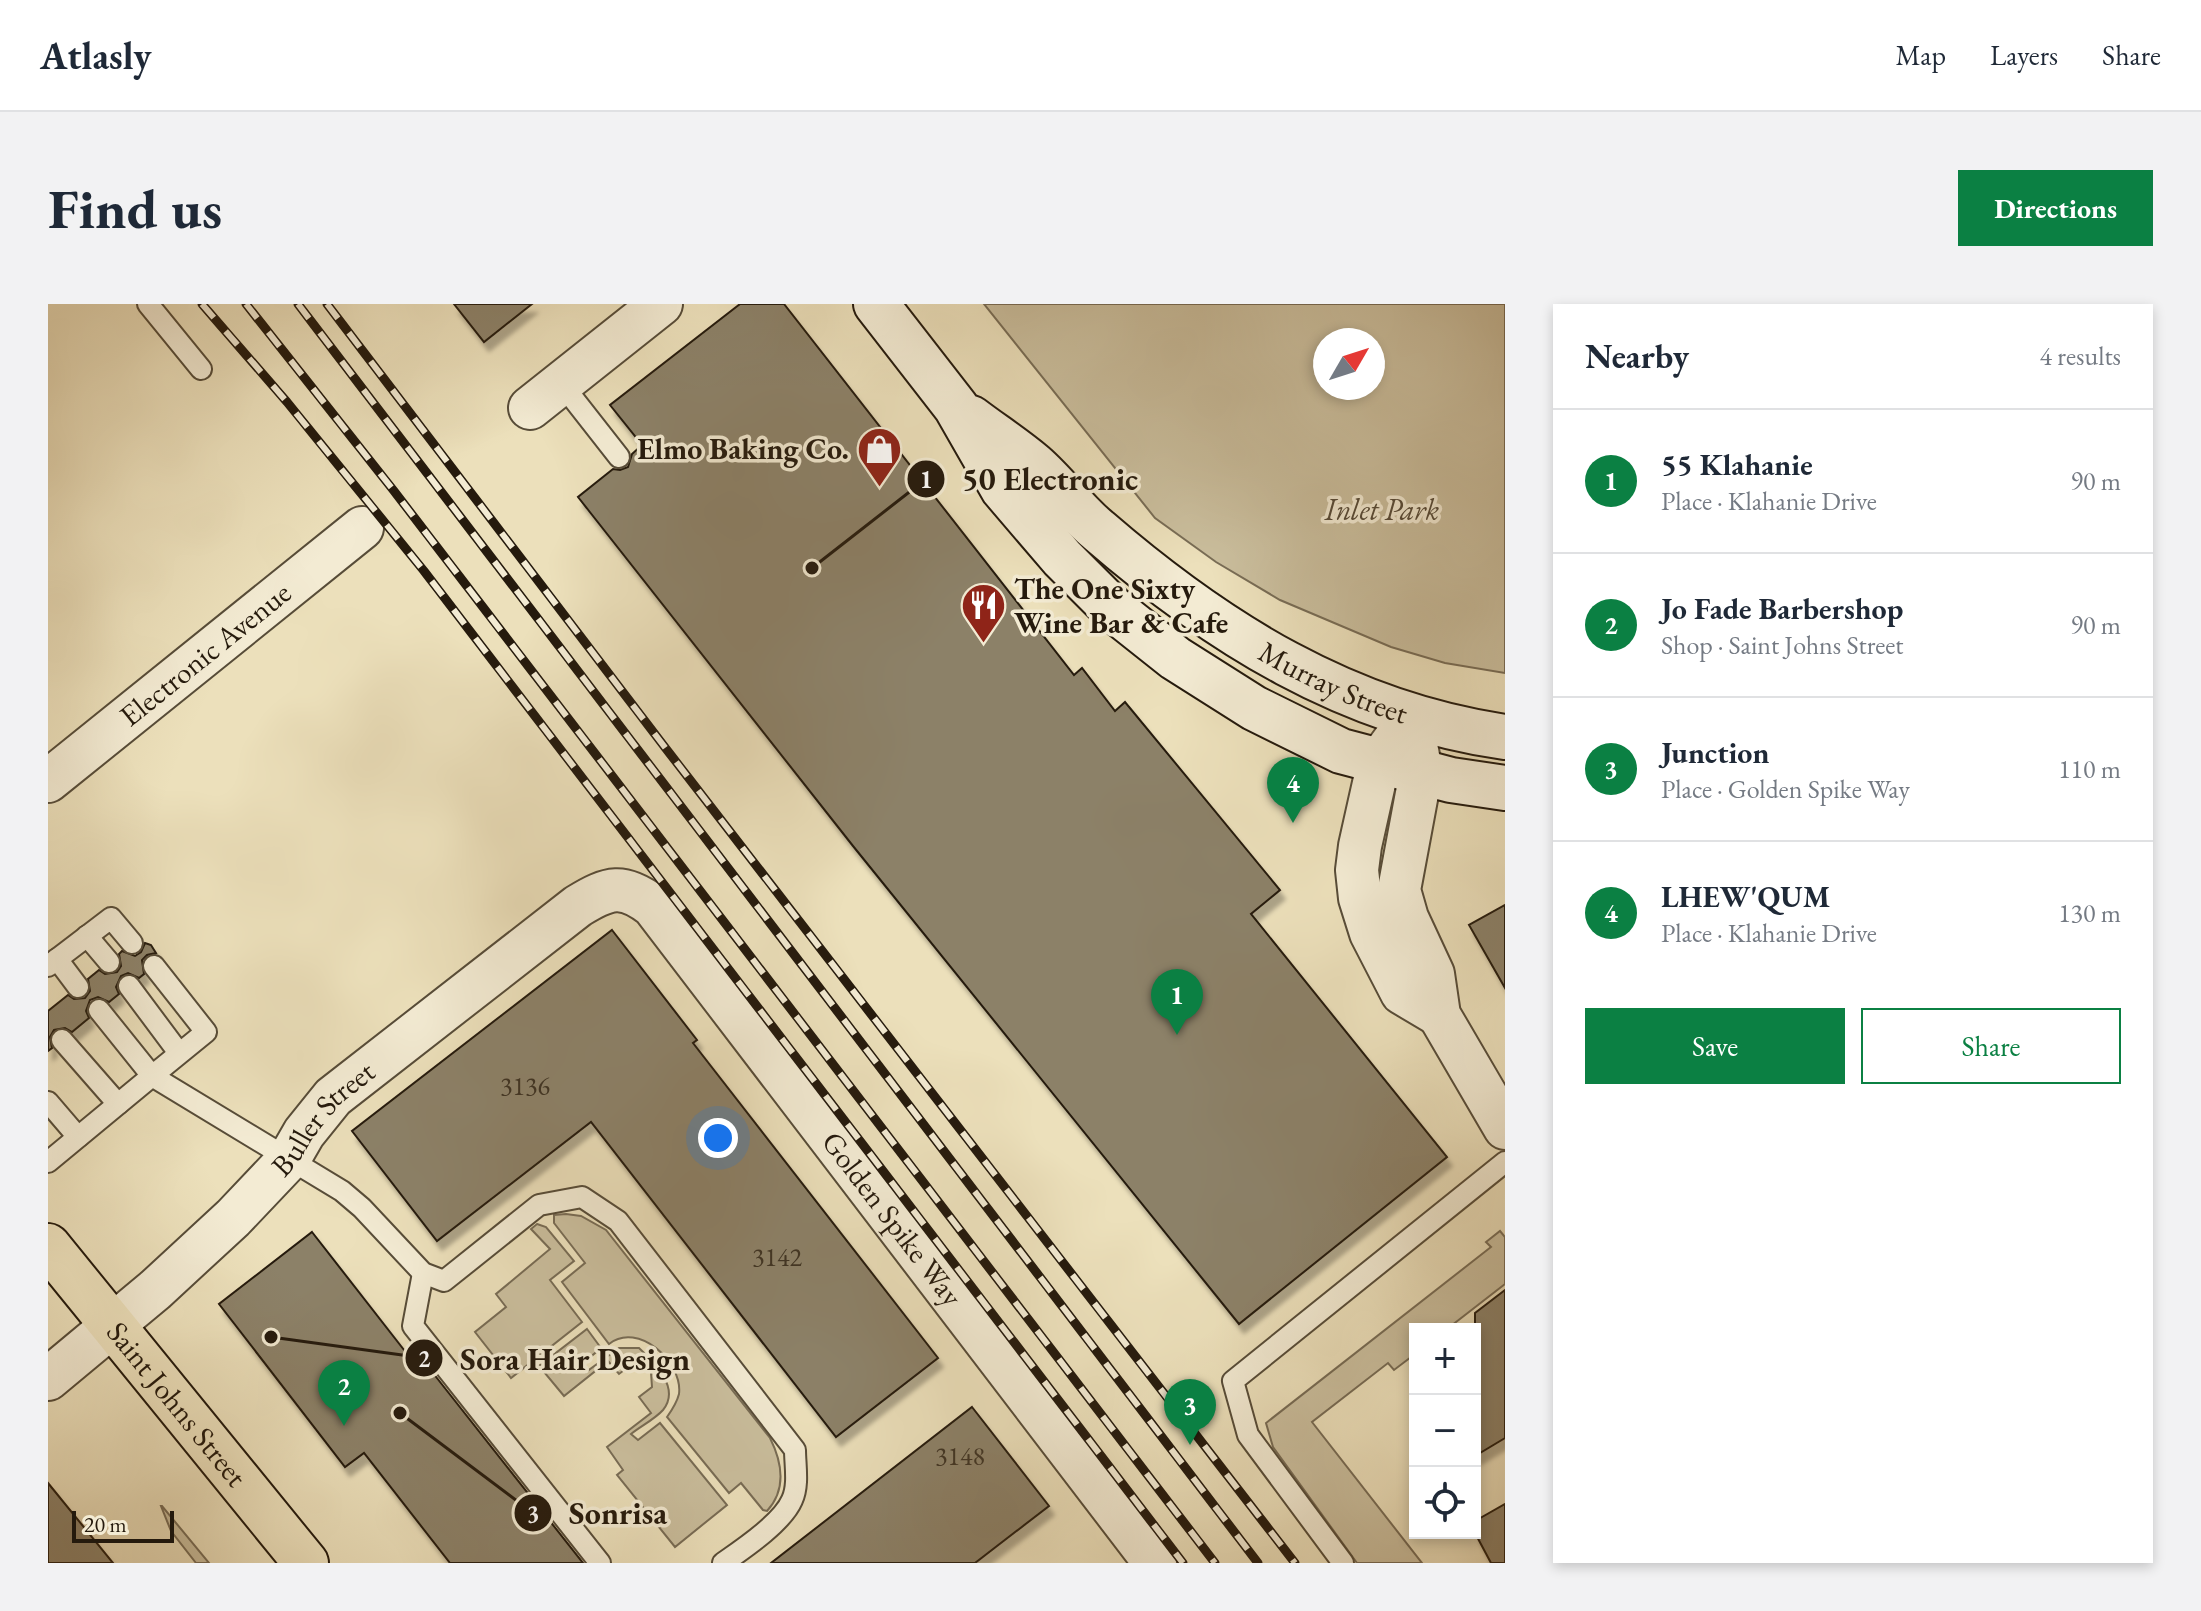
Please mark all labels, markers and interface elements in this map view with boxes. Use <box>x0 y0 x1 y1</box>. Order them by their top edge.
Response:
text: Atlasly <box>40 31 151 80</box>
text: Map <box>1896 37 1946 73</box>
text: Layers <box>1990 37 2058 73</box>
text: Share <box>2102 37 2161 73</box>
button: Directions <box>1958 170 2153 246</box>
text: Find us <box>48 172 222 245</box>
north arrow <box>1313 328 1385 400</box>
text: Nearby <box>1585 334 1689 378</box>
text: 4 results <box>2040 339 2121 373</box>
shop icon: Elmo Baking Co. <box>856 425 904 488</box>
place label: Elmo Baking Co. <box>637 429 849 468</box>
text: 55 Klahanie <box>1661 445 1813 484</box>
callout: 50 Electronic <box>906 451 1154 507</box>
text: 50 Electronic <box>962 458 1138 500</box>
text: 1 <box>920 464 932 495</box>
text: 1 <box>1604 464 1618 498</box>
text: 90 m <box>2071 464 2121 498</box>
text: Place · Klahanie Drive <box>1661 484 1877 518</box>
park label: Inlet Park <box>1324 490 1440 529</box>
place label: The One Sixty Wine Bar & Cafe <box>1014 569 1228 642</box>
street label: Electronic Avenue <box>111 573 299 735</box>
restaurant icon: The One Sixty Wine Bar & Cafe <box>959 582 1007 645</box>
text: Jo Fade Barbershop <box>1661 589 1903 628</box>
text: 2 <box>1604 608 1618 642</box>
text: 90 m <box>2071 608 2121 642</box>
text: Shop · Saint Johns Street <box>1661 628 1904 662</box>
street label: Murray Street <box>1252 632 1413 733</box>
text: Junction <box>1661 733 1769 772</box>
text: 3 <box>1604 752 1618 786</box>
text: 110 m <box>2058 752 2121 786</box>
pin: 4 <box>1267 757 1319 823</box>
text: Place · Golden Spike Way <box>1661 772 1910 806</box>
text: LHEW'QUM <box>1661 877 1830 916</box>
text: 4 <box>1604 896 1618 930</box>
text: 130 m <box>2058 896 2121 930</box>
text: Place · Klahanie Drive <box>1661 916 1877 950</box>
pin: 1 <box>1151 969 1203 1035</box>
button: Save <box>1585 1008 1845 1084</box>
button: Share <box>1861 1008 2121 1084</box>
street label: Buller Street <box>262 1051 383 1185</box>
house number: 3136 <box>500 1069 550 1103</box>
your location <box>698 1118 738 1158</box>
street label: Golden Spike Way <box>813 1123 972 1315</box>
house number: 3142 <box>752 1240 802 1274</box>
street label: Saint Johns Street <box>98 1313 256 1495</box>
map controls <box>1409 1323 1481 1539</box>
button: + <box>1409 1323 1481 1395</box>
callout: Sora Hair Design <box>404 1330 706 1386</box>
text: Sora Hair Design <box>460 1338 690 1380</box>
text: 2 <box>418 1343 431 1374</box>
pin: 2 <box>318 1360 370 1426</box>
pin: 3 <box>1164 1379 1216 1445</box>
button: − <box>1409 1395 1481 1467</box>
house number: 3148 <box>935 1439 985 1473</box>
button: locate <box>1409 1467 1481 1539</box>
callout: Sonrisa <box>513 1485 683 1541</box>
text: Sonrisa <box>569 1492 668 1534</box>
text: 3 <box>527 1498 539 1529</box>
scale bar <box>72 1507 174 1543</box>
text: 20 m <box>84 1510 127 1539</box>

